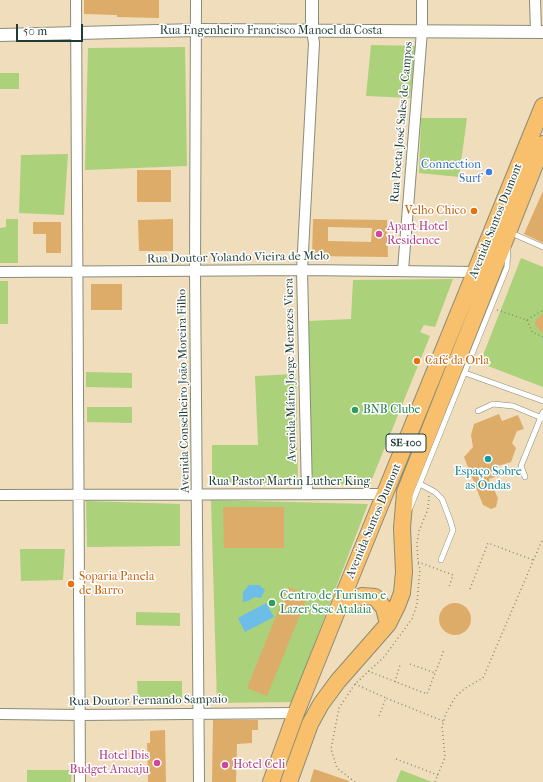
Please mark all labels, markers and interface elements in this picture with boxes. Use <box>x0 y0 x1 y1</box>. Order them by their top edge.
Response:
scale bar <box>18 16 85 42</box>
text: 50 m <box>23 24 47 38</box>
street label: Rua Engenheiro Francisco Manoel da Costa <box>160 24 382 38</box>
street label: Rua Poeta José Sales de Campos <box>388 41 416 203</box>
place label: Connection Surf <box>421 158 481 186</box>
street label: Avenida Santos Dumont <box>466 161 526 281</box>
marker: Connection Surf <box>484 167 494 177</box>
place label: Velho Chico <box>405 204 466 218</box>
marker: Velho Chico <box>469 206 479 216</box>
place label: Apart Hotel Residence <box>387 220 448 248</box>
marker: Apart Hotel Residence <box>374 229 384 239</box>
street label: Rua Doutor Yolando Vieira de Melo <box>147 249 329 267</box>
street label: Avenida Mário Jorge Menezes Viera <box>282 278 300 462</box>
street label: Avenida Conselheiro João Moreira Filho <box>175 289 193 493</box>
place label: Café da Orla <box>425 354 489 368</box>
marker: Café da Orla <box>412 356 422 366</box>
place label: BNB Clube <box>363 403 421 417</box>
marker: BNB Clube <box>350 405 360 415</box>
road number: SE-100 <box>386 434 426 452</box>
marker: Espaço Sobre as Ondas <box>483 454 493 464</box>
street label: Avenida Santos Dumont <box>343 461 405 581</box>
place label: Espaço Sobre as Ondas <box>454 465 522 493</box>
street label: Rua Pastor Martin Luther King <box>208 475 370 489</box>
place label: Soparia Panela de Barro <box>79 570 154 598</box>
marker: Soparia Panela de Barro <box>66 579 76 589</box>
place label: Centro de Turismo e Lazer Sesc Atalaia <box>280 589 386 617</box>
marker: Centro de Turismo e Lazer Sesc Atalaia <box>267 598 277 608</box>
street label: Rua Doutor Fernando Sampaio <box>69 692 227 710</box>
place label: Hotel Ibis Budget Aracaju <box>70 749 149 777</box>
marker: Hotel Ibis Budget Aracaju <box>152 758 162 768</box>
place label: Hotel Celi <box>233 758 285 772</box>
marker: Hotel Celi <box>220 760 230 770</box>

